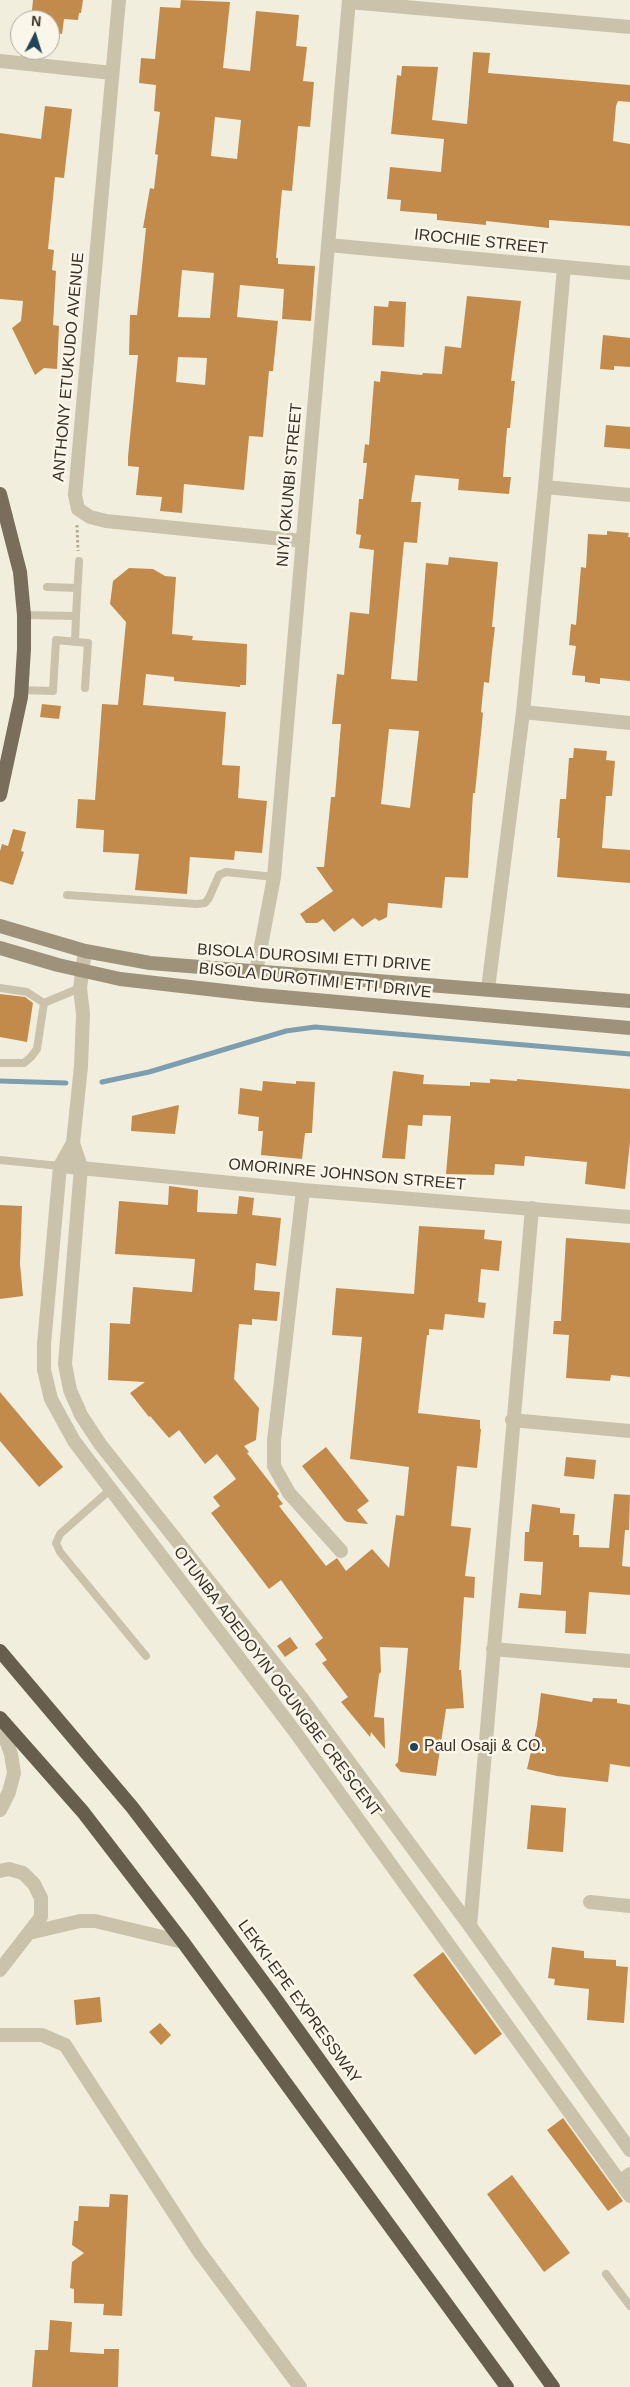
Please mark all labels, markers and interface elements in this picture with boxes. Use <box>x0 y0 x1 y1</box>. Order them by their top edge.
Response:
north arrow <box>10 10 60 60</box>
text: N <box>30 13 42 29</box>
street label: IROCHIE STREET <box>413 225 549 259</box>
street label: ANTHONY ETUKUDO AVENUE <box>49 252 89 482</box>
street label: NIYI OKUNBI STREET <box>273 402 307 568</box>
street label: BISOLA DUROSIMI ETTI DRIVE <box>196 940 432 976</box>
street label: BISOLA DUROTIMI ETTI DRIVE <box>198 959 432 1003</box>
street label: OMORINRE JOHNSON STREET <box>227 1155 467 1195</box>
street label: OTUNBA ADEDOYIN OGUNGBE CRESCENT <box>169 1543 385 1821</box>
place label: Paul Osaji & CO. <box>424 1737 545 1757</box>
marker: Paul Osaji & CO. <box>408 1741 420 1753</box>
street label: LEKKI-EPE EXPRESSWAY <box>233 1917 365 2087</box>

